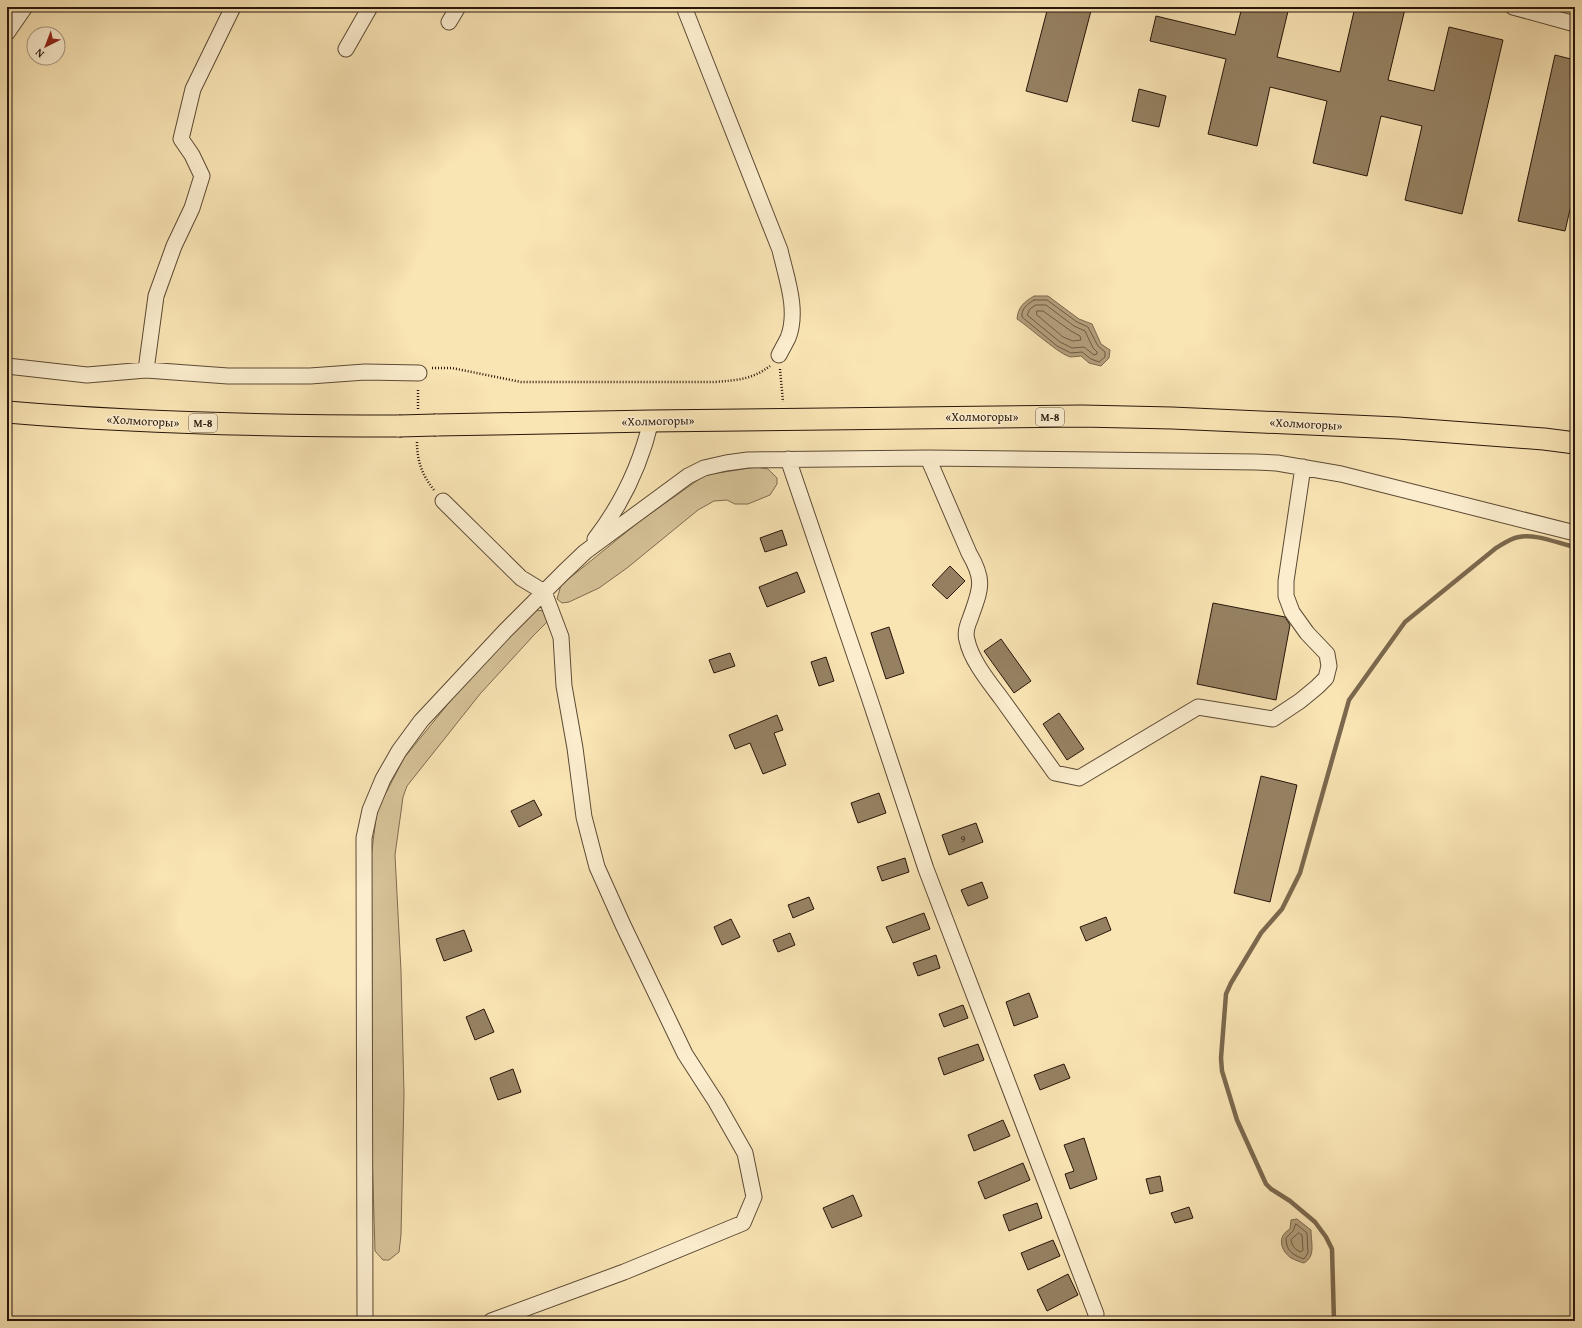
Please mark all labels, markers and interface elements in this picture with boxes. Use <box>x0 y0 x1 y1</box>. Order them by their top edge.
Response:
north arrow <box>26 26 66 66</box>
text: N <box>31 45 47 62</box>
street label: «Холмогоры» <box>946 408 1018 425</box>
road number: М-8 <box>1036 408 1064 426</box>
street label: «Холмогоры» <box>106 410 180 431</box>
street label: «Холмогоры» <box>621 411 695 430</box>
street label: «Холмогоры» <box>1269 413 1343 434</box>
road number: М-8 <box>189 414 217 432</box>
house number: 9 <box>961 832 966 847</box>

